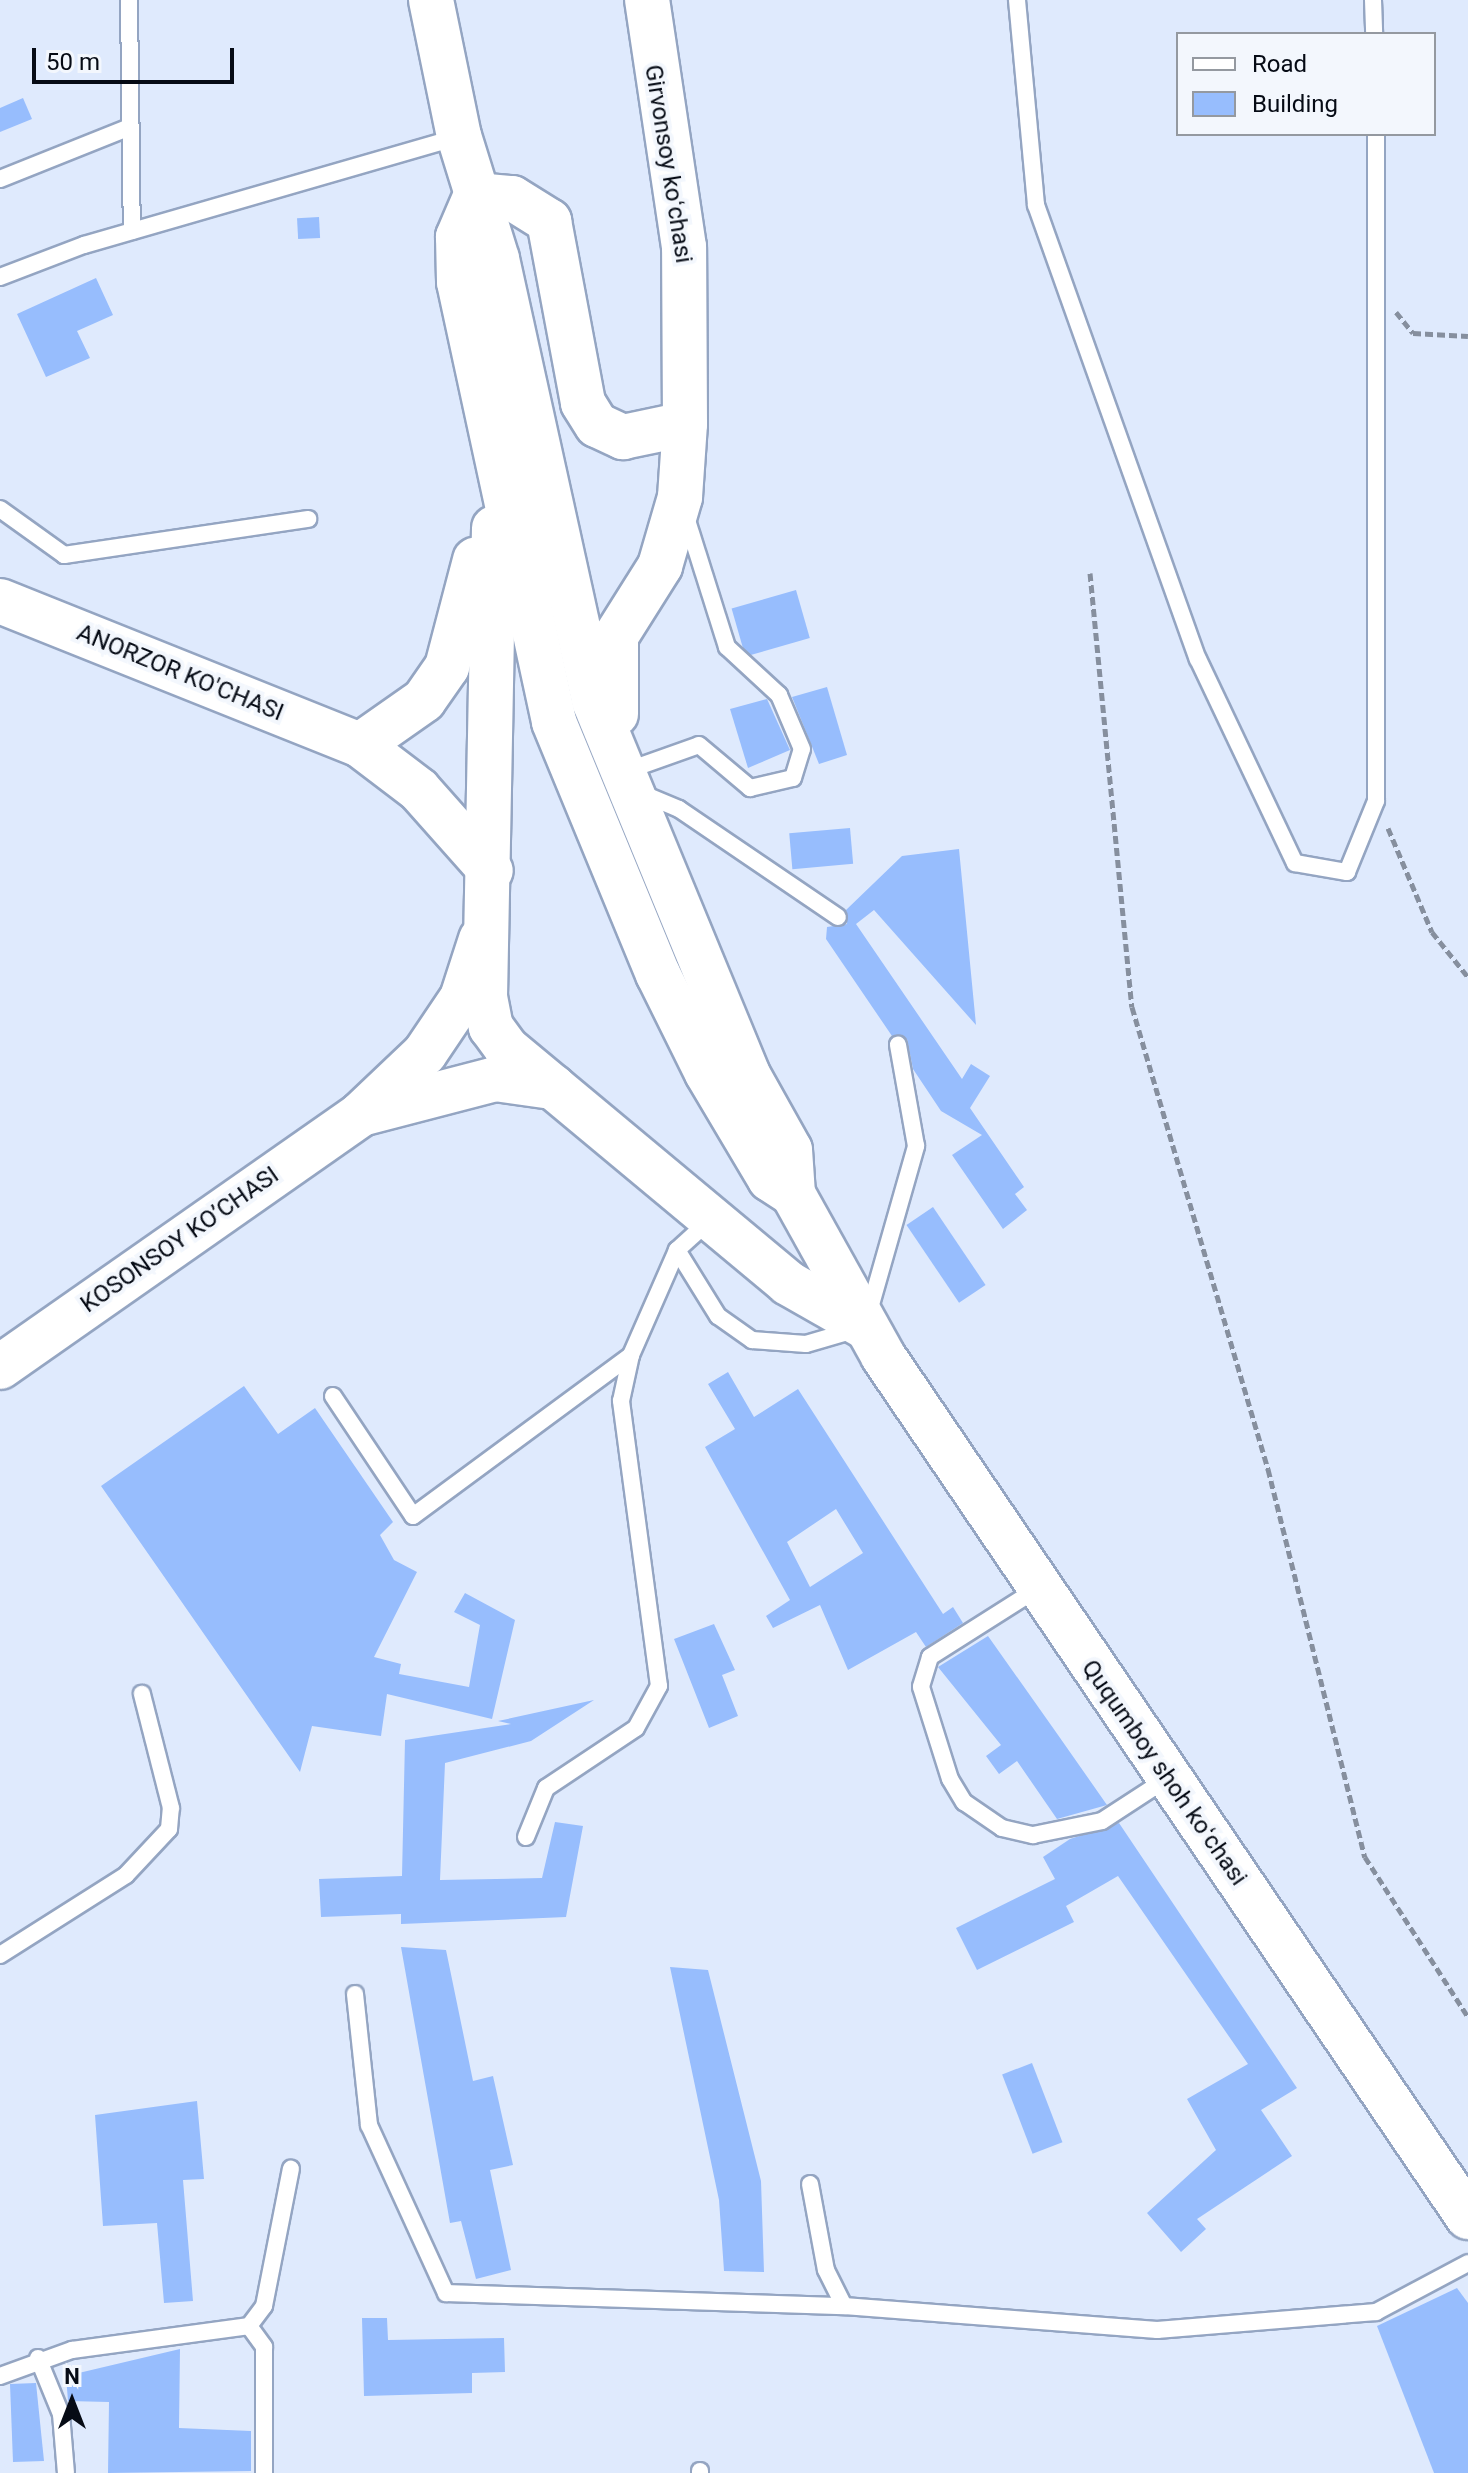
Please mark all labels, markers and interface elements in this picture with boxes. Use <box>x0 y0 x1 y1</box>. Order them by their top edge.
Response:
scale bar <box>36 32 238 82</box>
legend <box>1176 32 1436 136</box>
text: 50 m <box>46 48 100 76</box>
text: Road <box>1252 50 1307 78</box>
street label: Girvonsoy koʻchasi <box>638 63 698 265</box>
text: Building <box>1252 90 1338 118</box>
street label: ANORZOR KO'CHASI <box>73 618 287 728</box>
street label: KOSONSOY KO’CHASI <box>75 1161 285 1319</box>
street label: Ququmboy shoh koʻchasi <box>1075 1655 1253 1891</box>
north arrow <box>32 2361 112 2441</box>
text: N <box>64 2364 80 2389</box>

